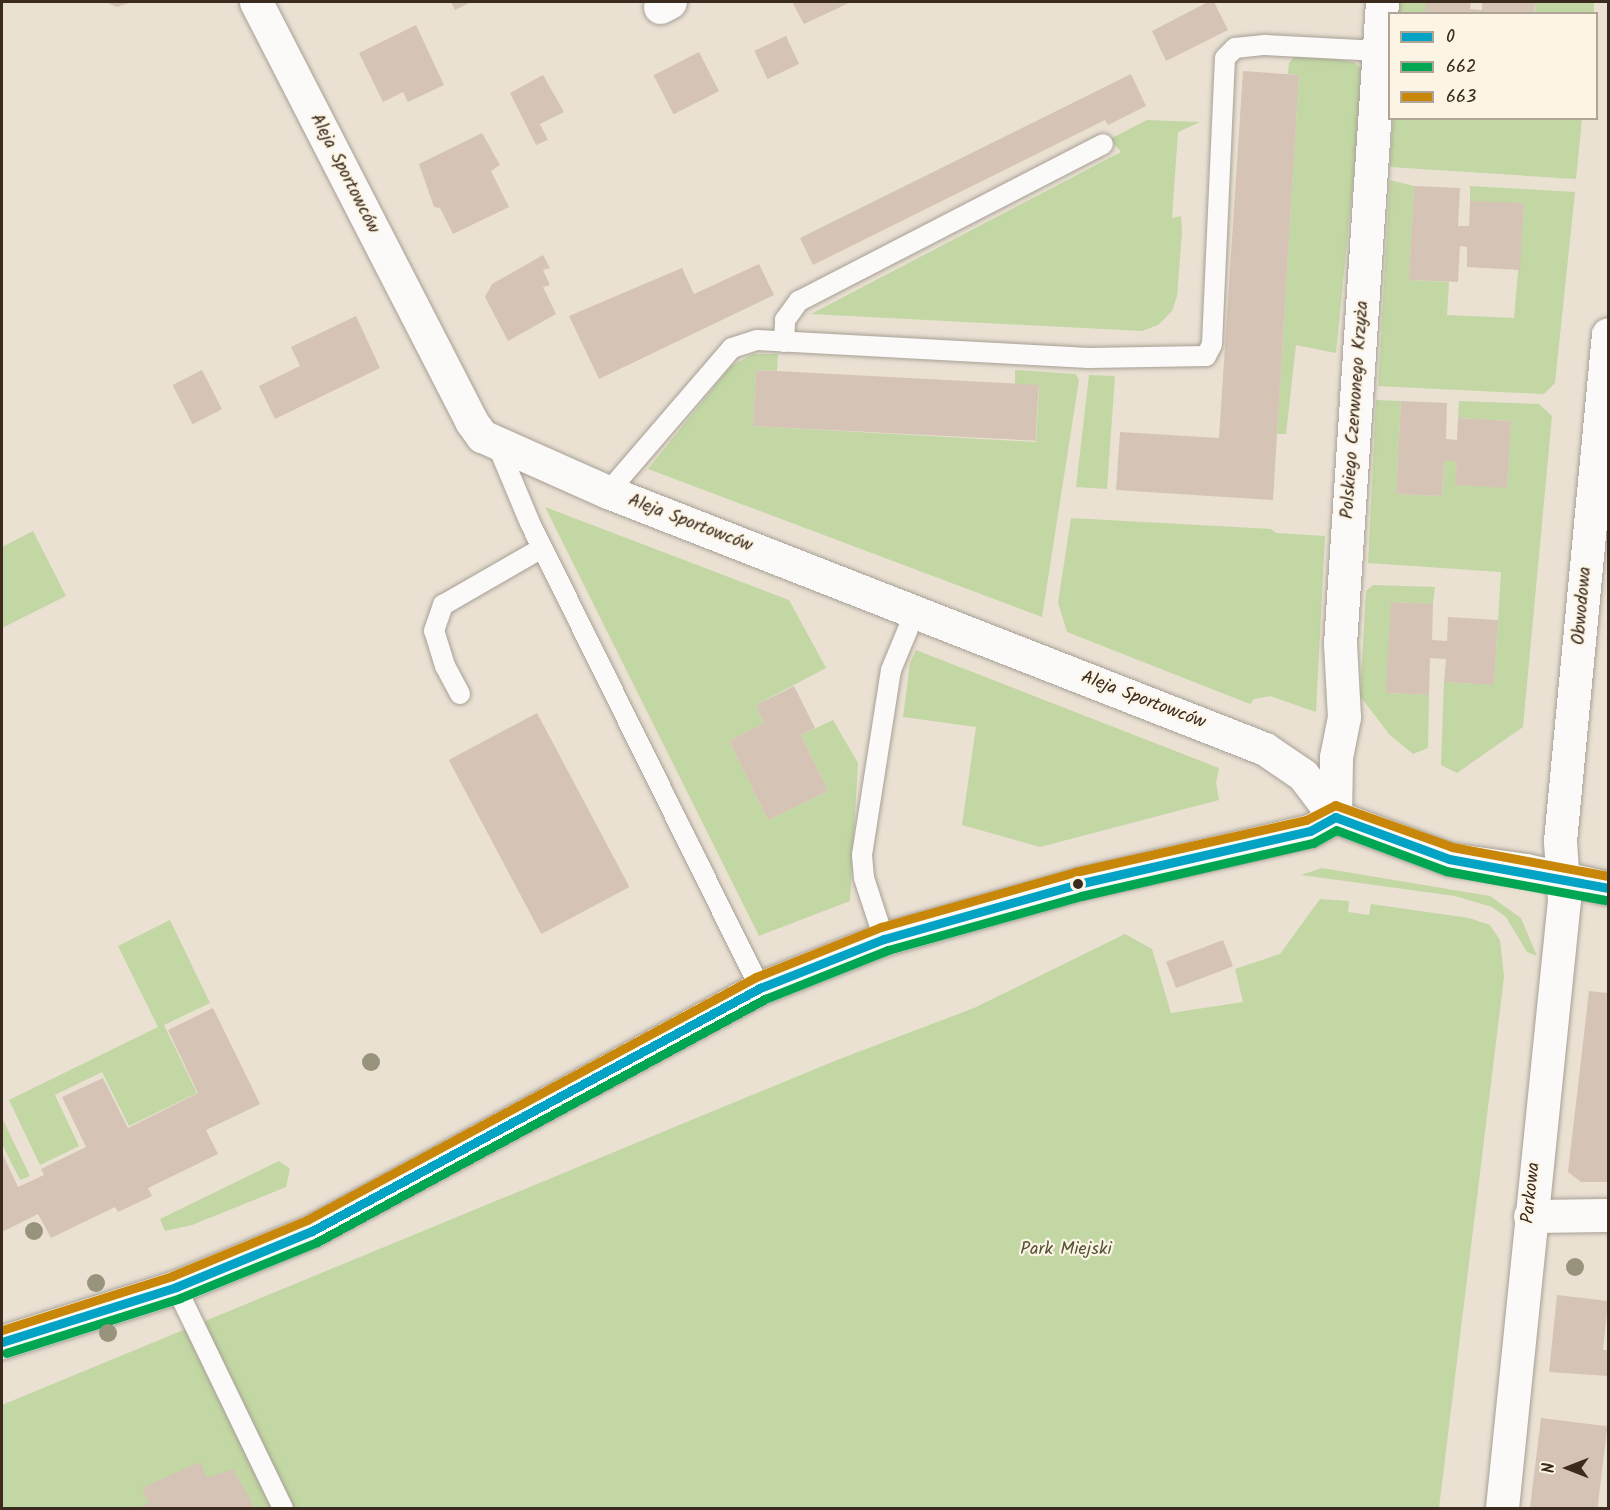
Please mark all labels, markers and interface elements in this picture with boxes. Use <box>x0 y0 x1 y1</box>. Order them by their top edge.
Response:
legend <box>1388 12 1598 120</box>
text: 0 <box>1446 23 1455 52</box>
text: 662 <box>1446 53 1476 82</box>
text: 663 <box>1446 83 1476 112</box>
street label: Aleja Sportowców <box>305 111 383 237</box>
street label: Polskiego Czerwonego Krzyża <box>1338 300 1374 520</box>
street label: Aleja Sportowców <box>625 490 755 558</box>
street label: Obwodowa <box>1569 566 1597 646</box>
street label: Aleja Sportowców <box>1078 667 1208 735</box>
unlabelled marker <box>1072 878 1084 890</box>
street label: Parkowa <box>1518 1161 1546 1225</box>
park label: Park Miejski <box>1020 1239 1112 1261</box>
north arrow <box>1538 1438 1598 1498</box>
text: N <box>1537 1463 1562 1473</box>

